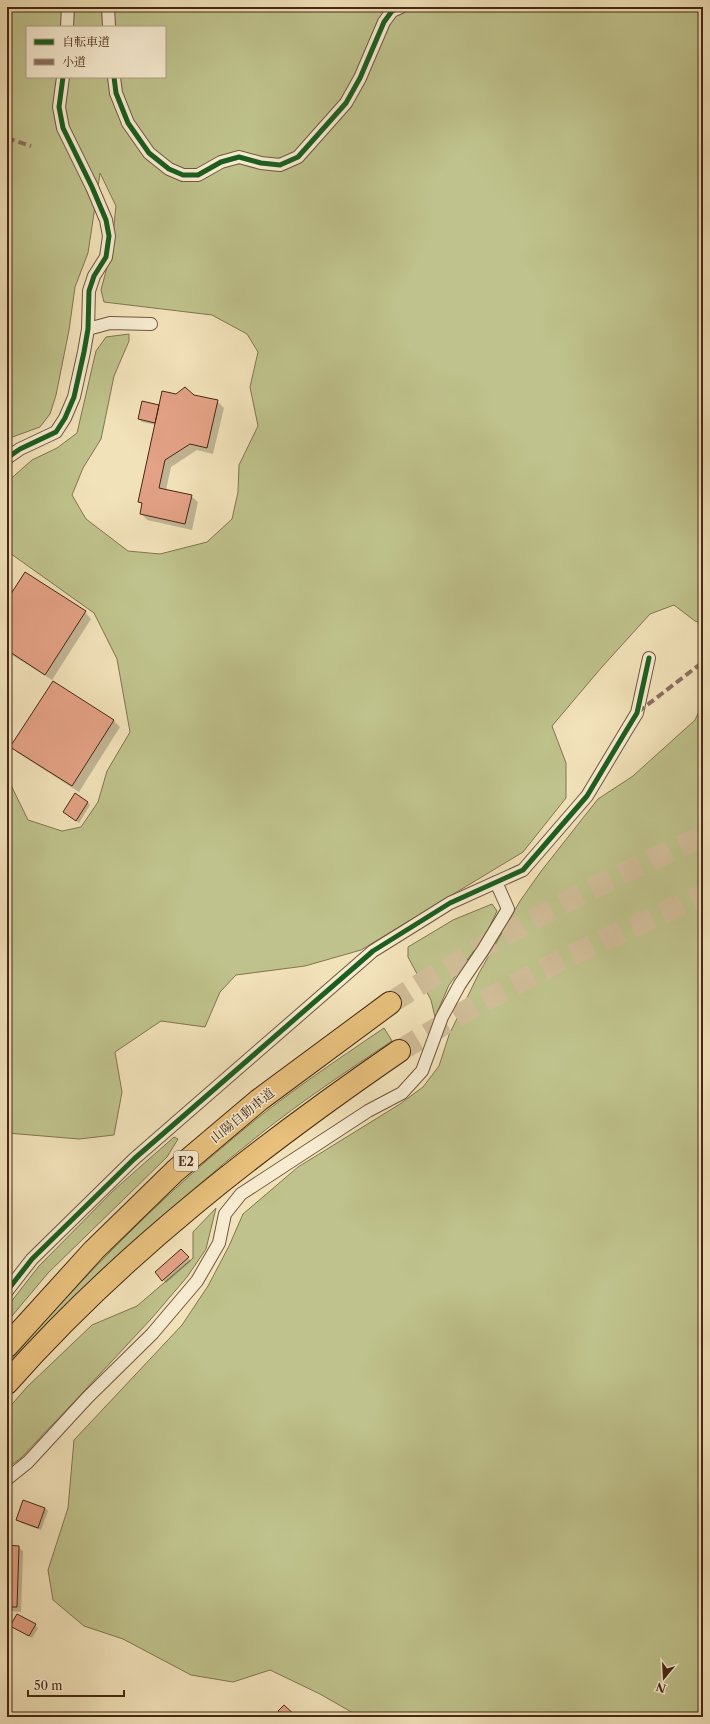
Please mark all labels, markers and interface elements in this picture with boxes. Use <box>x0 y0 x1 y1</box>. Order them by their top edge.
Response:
legend <box>26 26 166 78</box>
text: 自転車道 <box>62 34 110 49</box>
text: 小道 <box>62 54 86 69</box>
street label: 山陽自動車道 <box>207 1084 277 1146</box>
road number: E2 <box>174 1151 198 1171</box>
north arrow <box>644 1658 684 1698</box>
scale bar <box>28 1672 124 1698</box>
text: 50 m <box>34 1678 63 1693</box>
text: N <box>654 1679 668 1696</box>

